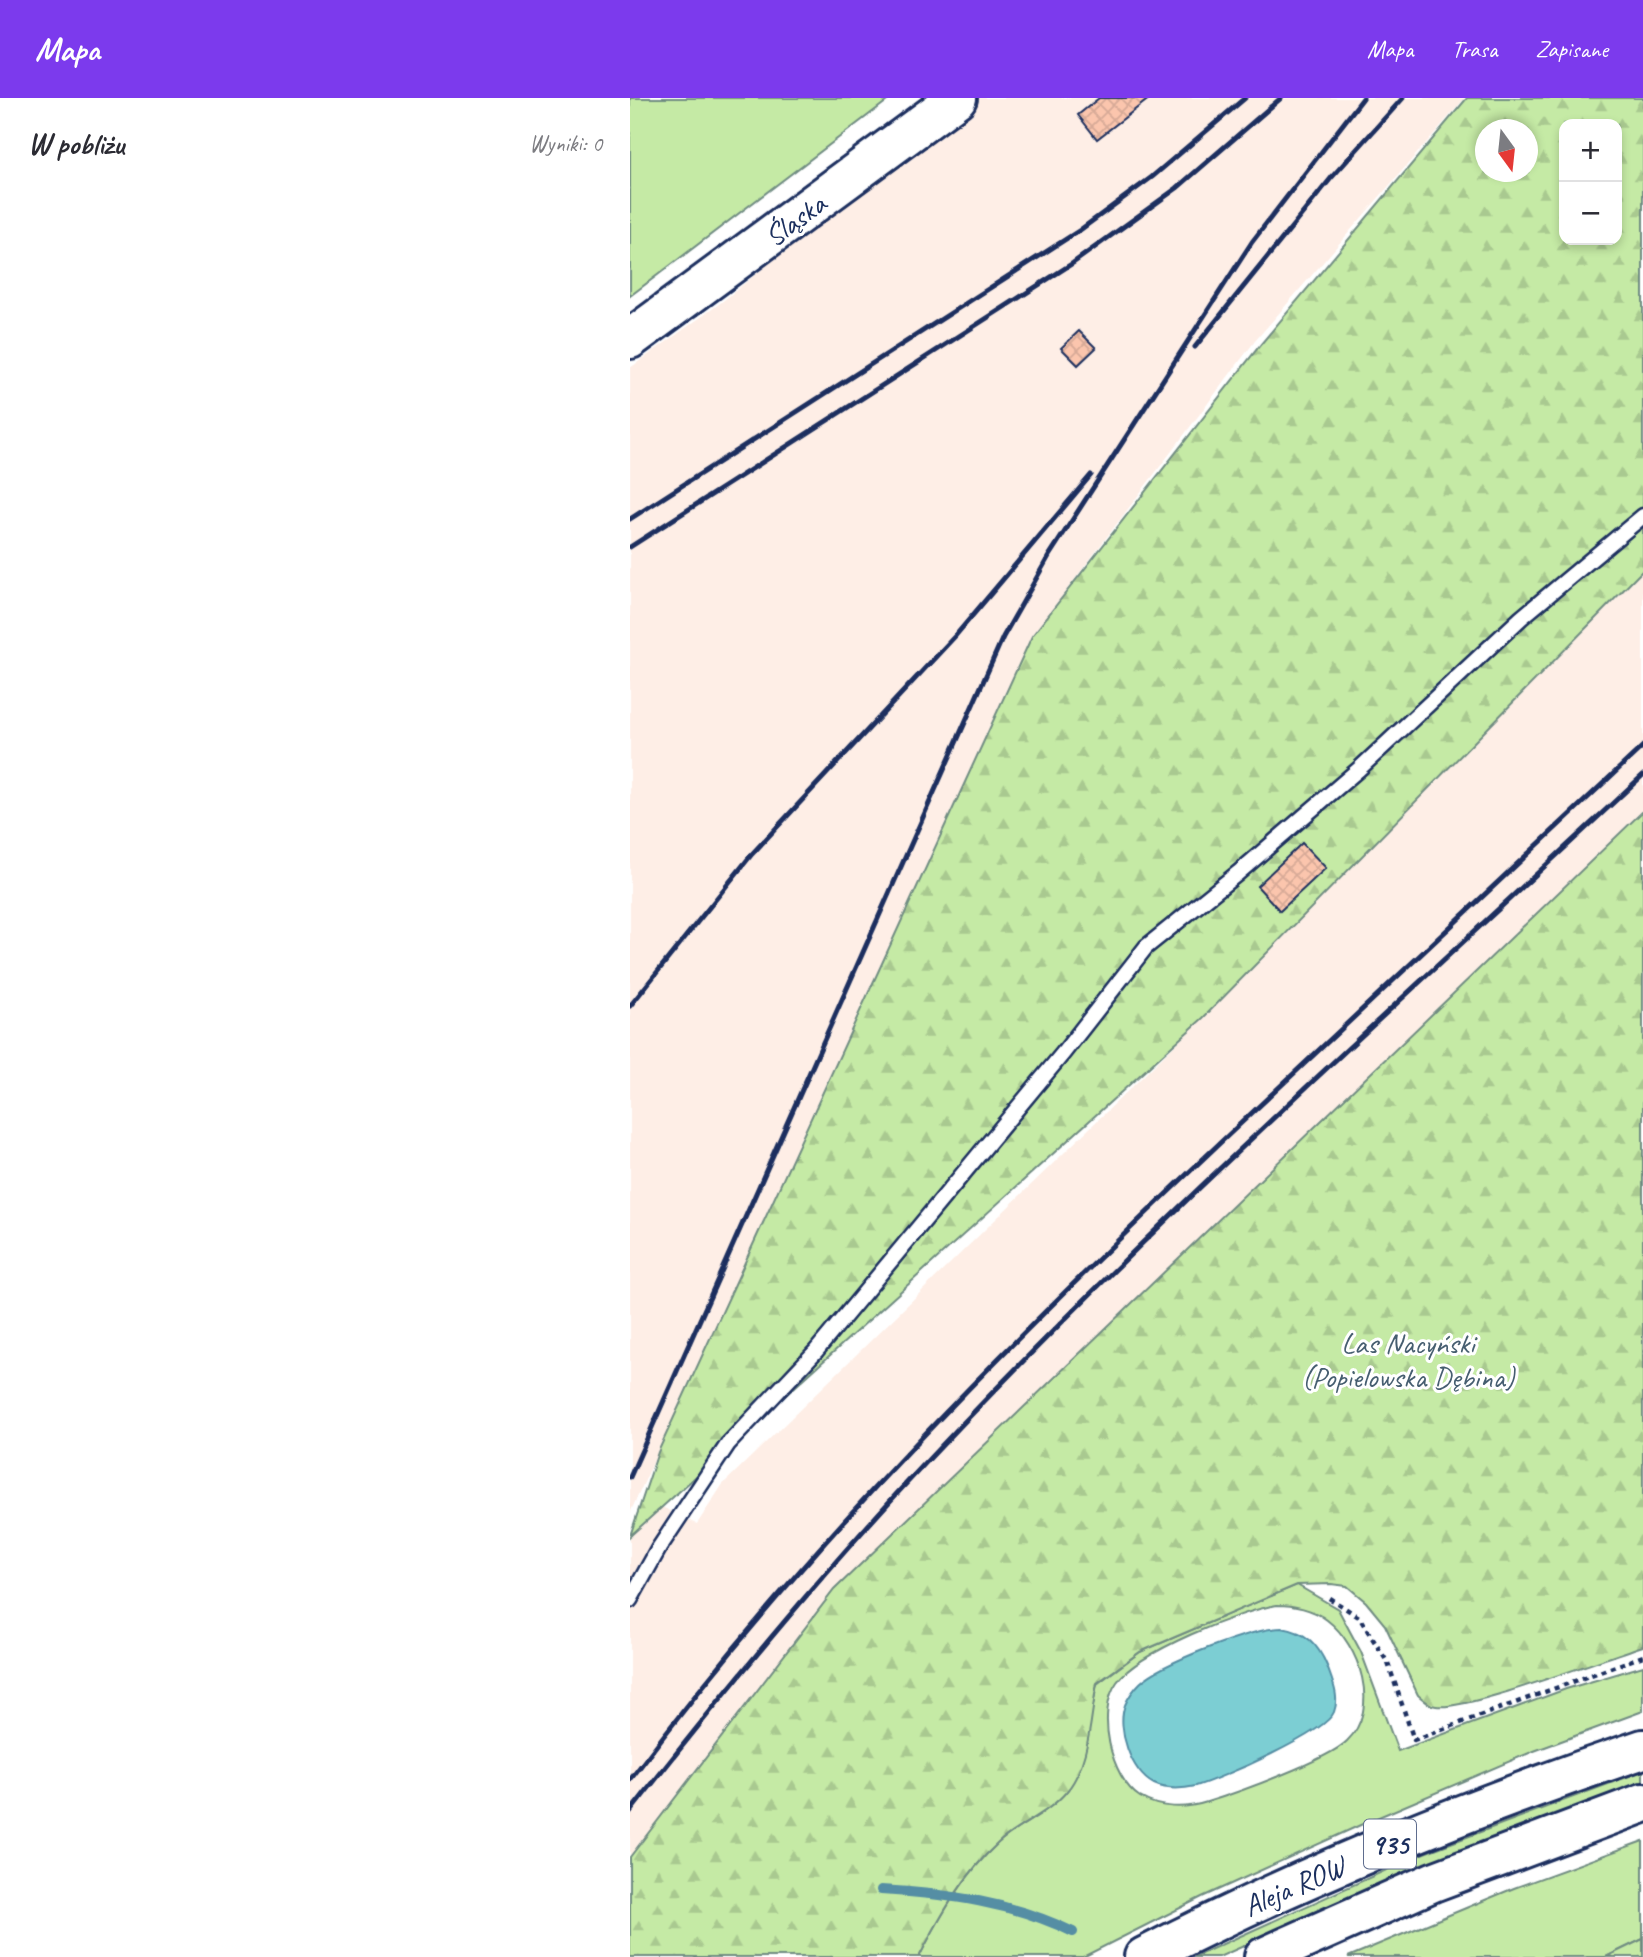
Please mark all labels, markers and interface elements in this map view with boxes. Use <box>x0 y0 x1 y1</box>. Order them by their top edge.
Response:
text: Mapa <box>35 28 100 70</box>
text: Mapa <box>1367 34 1413 64</box>
text: Trasa <box>1451 34 1497 64</box>
text: Zapisane <box>1535 34 1608 64</box>
north arrow <box>1475 119 1538 182</box>
map controls <box>1559 119 1622 245</box>
button: + <box>1559 119 1622 182</box>
text: W pobliżu <box>28 125 124 163</box>
text: Wyniki: 0 <box>529 129 602 158</box>
button: − <box>1559 182 1622 245</box>
street label: Śląska <box>757 184 835 255</box>
park label: Las Nacyński (Popielowska Dębina) <box>1301 1324 1517 1396</box>
road number: 935 <box>1364 1820 1416 1868</box>
street label: Aleja ROW <box>1237 1845 1354 1925</box>

